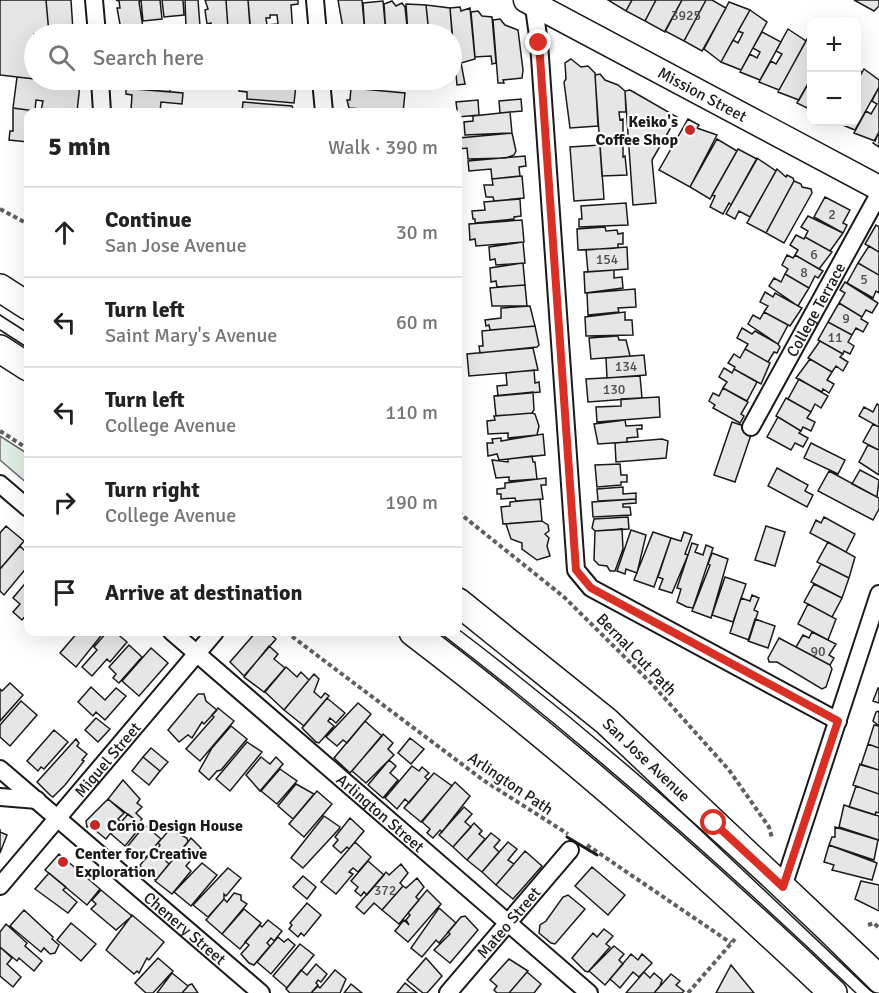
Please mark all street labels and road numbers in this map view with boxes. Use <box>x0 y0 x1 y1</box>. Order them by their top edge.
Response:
street label: Mission Street <box>654 63 750 127</box>
street label: College Terrace <box>782 259 850 361</box>
street label: Bernal Cut Path <box>592 609 681 700</box>
street label: San Jose Avenue <box>598 714 694 806</box>
street label: Miguel Street <box>71 718 146 802</box>
street label: Arlington Path <box>464 748 557 820</box>
street label: Arlington Street <box>332 770 428 857</box>
street label: Mateo Street <box>473 883 546 963</box>
street label: Chenery Street <box>139 888 230 970</box>

